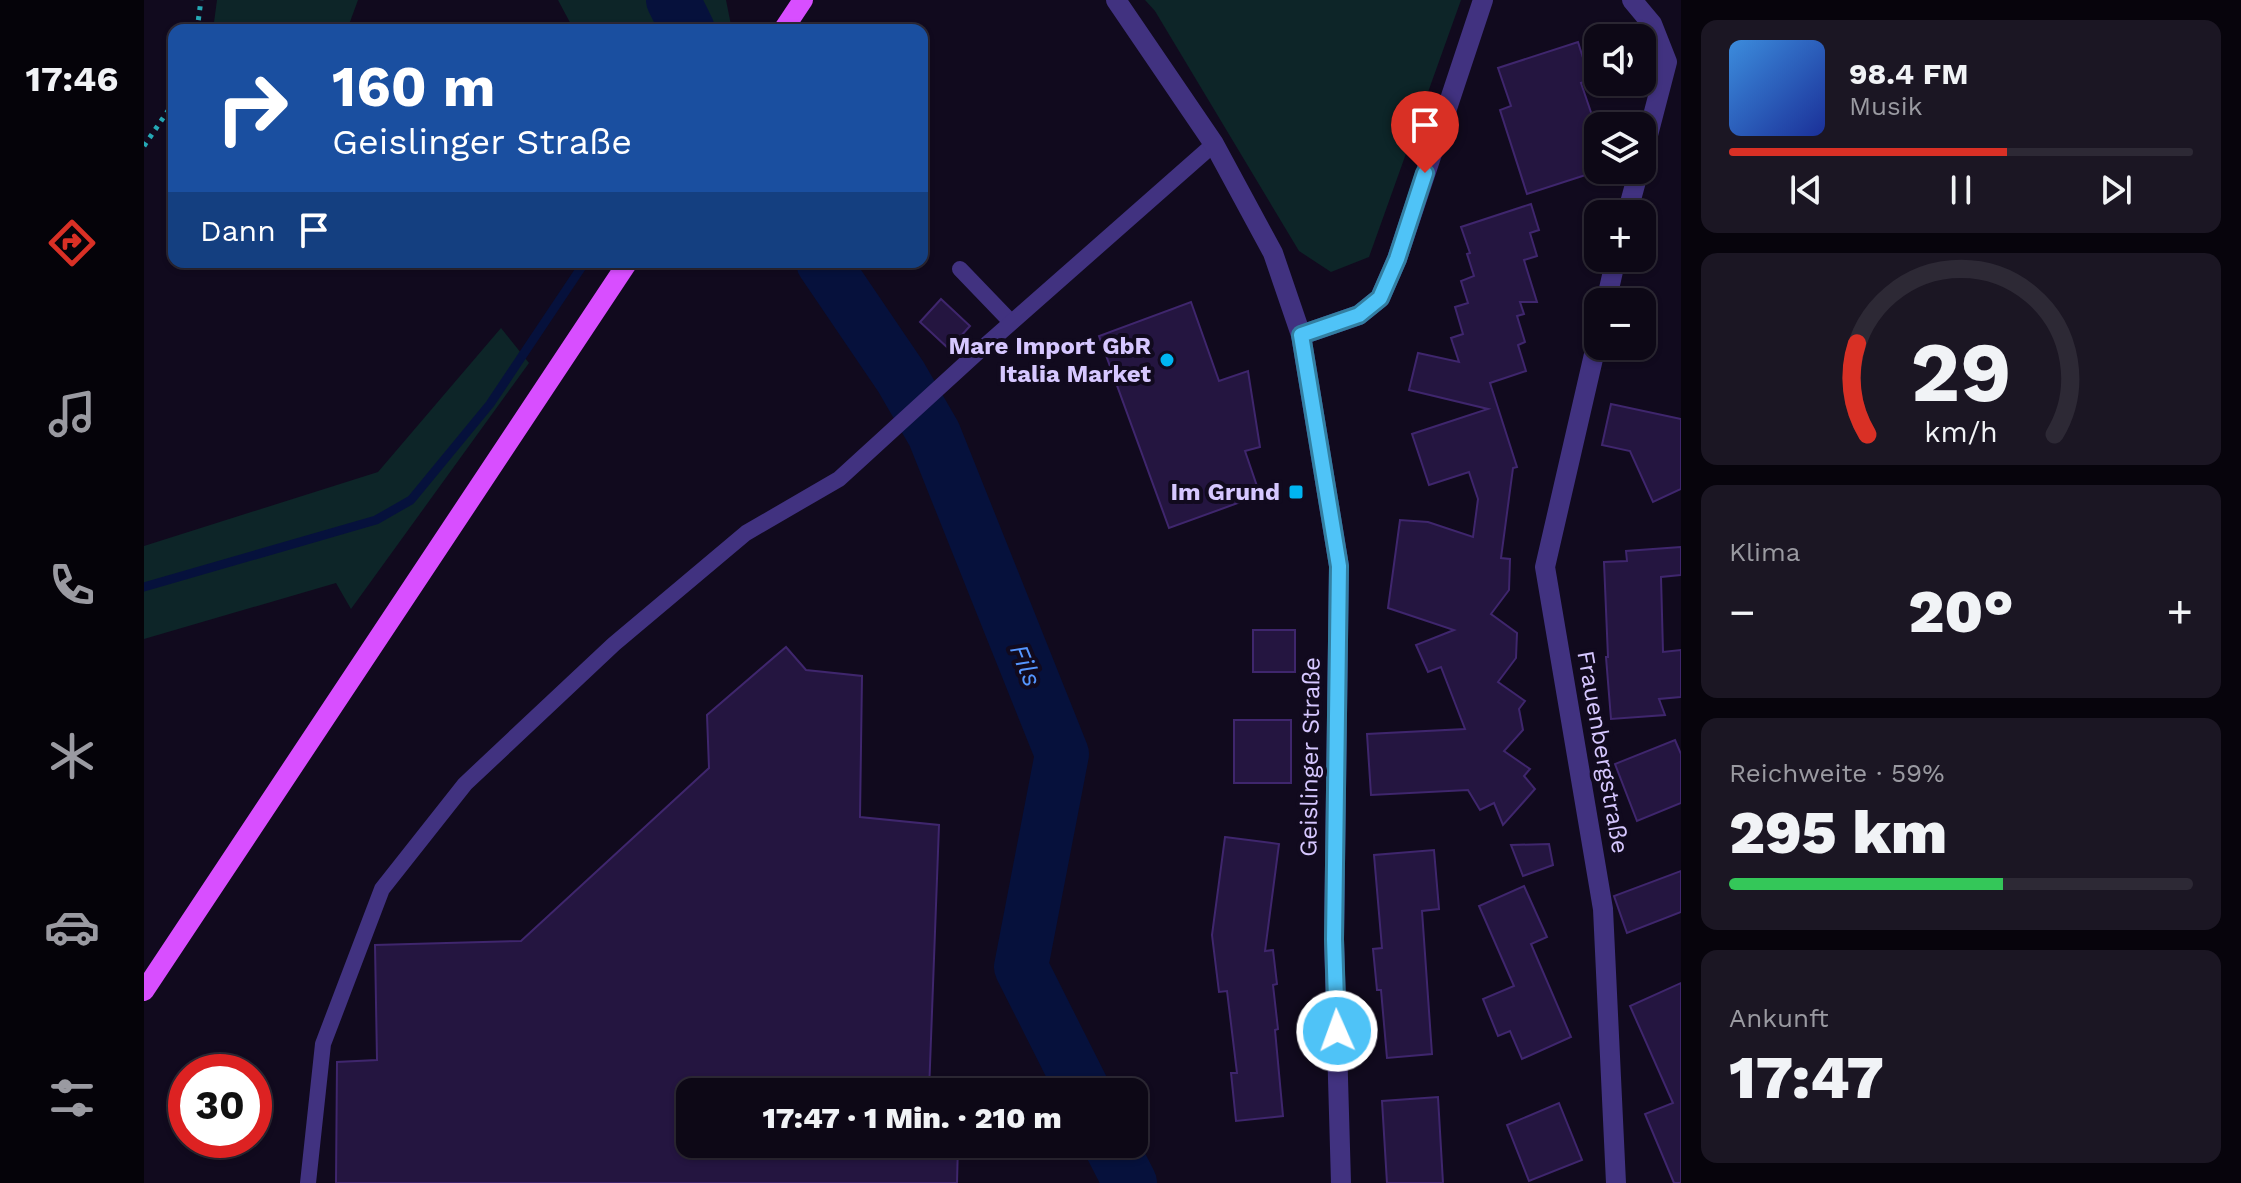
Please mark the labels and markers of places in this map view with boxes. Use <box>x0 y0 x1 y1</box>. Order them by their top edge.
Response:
pin <box>1391 91 1459 173</box>
place label: Mare Import GbR Italia Market <box>949 332 1152 388</box>
marker: Mare Import GbR Italia Market <box>1158 351 1176 369</box>
place label: Im Grund <box>1171 478 1280 506</box>
marker: Im Grund <box>1287 483 1305 501</box>

